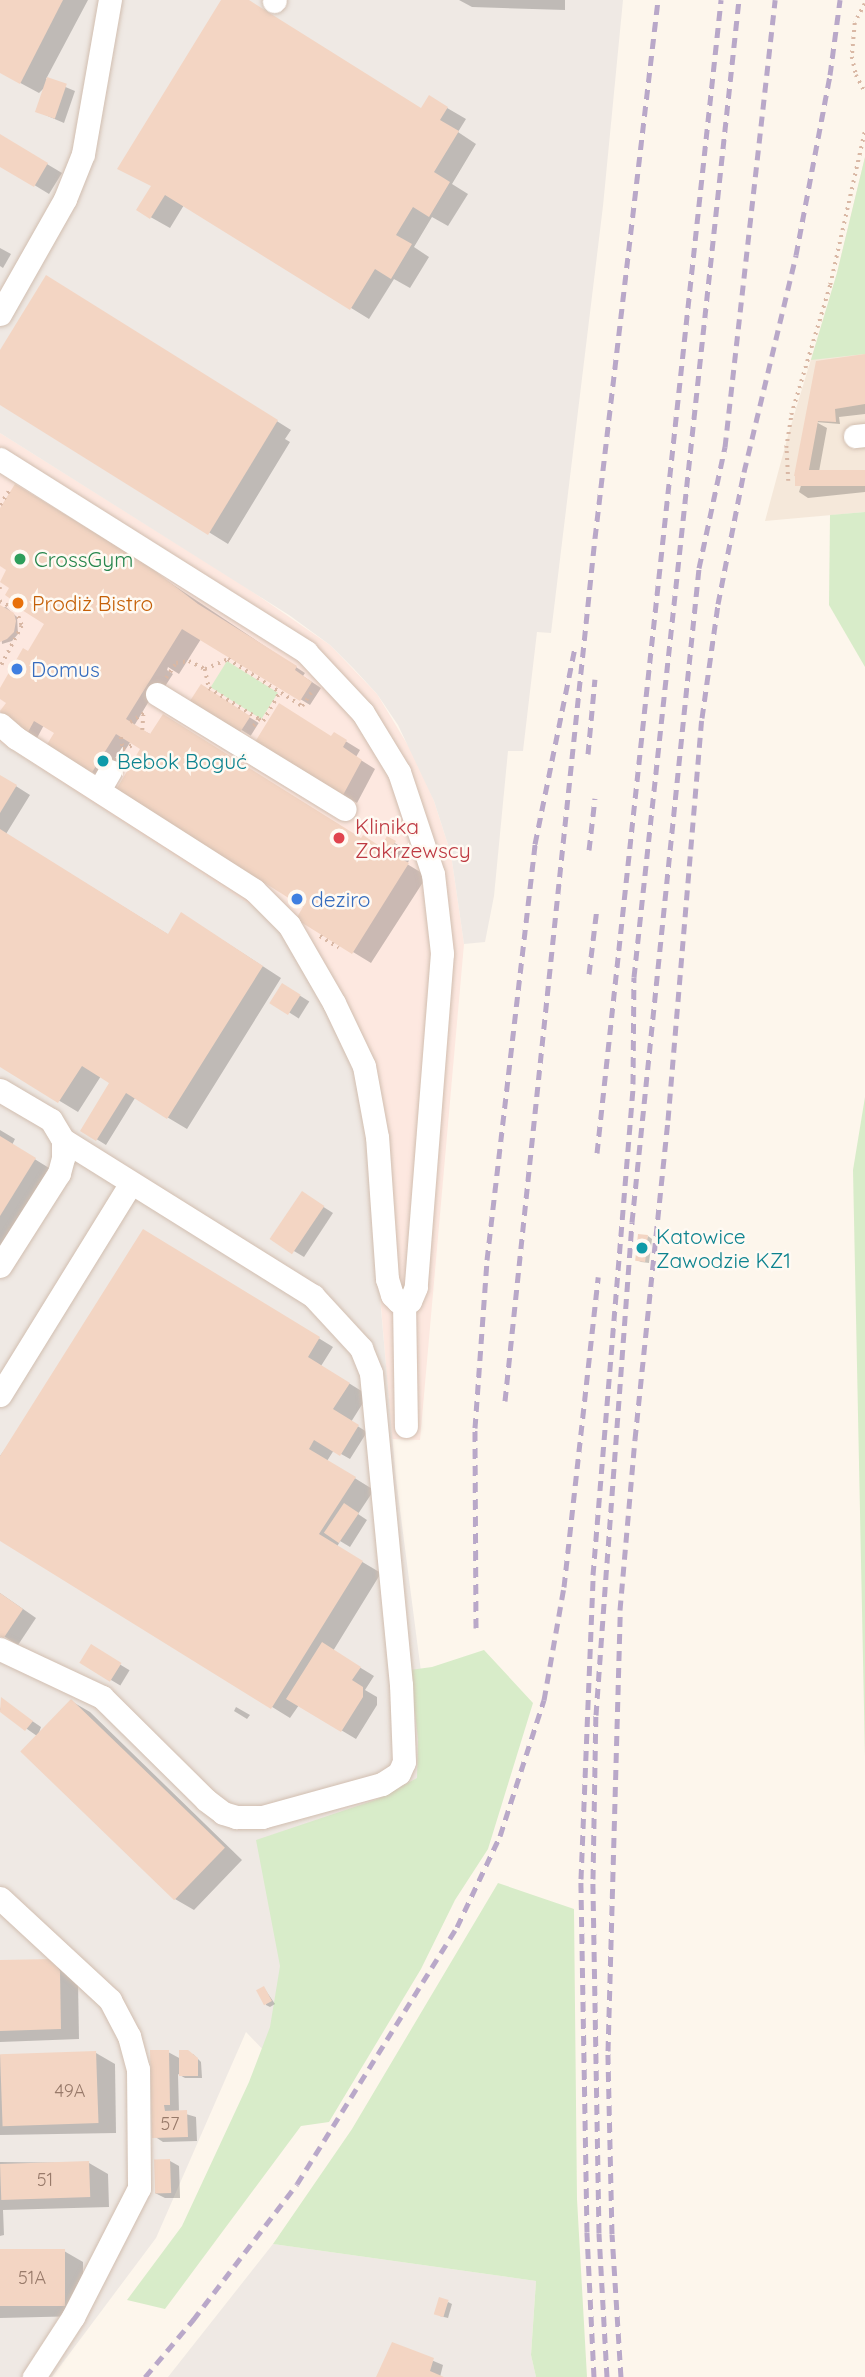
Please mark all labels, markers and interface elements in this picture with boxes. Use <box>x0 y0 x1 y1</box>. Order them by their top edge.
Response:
place label: CrossGym <box>34 546 133 572</box>
marker: CrossGym <box>12 551 28 567</box>
place label: Prodiż Bistro <box>32 590 153 616</box>
marker: Prodiż Bistro <box>10 595 26 611</box>
place label: Domus <box>31 656 100 682</box>
marker: Domus <box>9 661 25 677</box>
place label: Bebok Boguć <box>117 748 247 774</box>
marker: Bebok Boguć <box>95 753 111 769</box>
place label: Klinika Zakrzewscy <box>355 813 471 863</box>
marker: Klinika Zakrzewscy <box>329 828 349 848</box>
place label: deziro <box>311 886 370 912</box>
marker: deziro <box>289 891 305 907</box>
place label: Katowice Zawodzie KZ1 <box>656 1223 791 1273</box>
marker: Katowice Zawodzie KZ1 <box>634 1240 650 1256</box>
house number: 49A <box>55 2080 85 2102</box>
house number: 57 <box>160 2113 180 2135</box>
house number: 51 <box>37 2169 53 2191</box>
house number: 51A <box>18 2267 46 2289</box>

